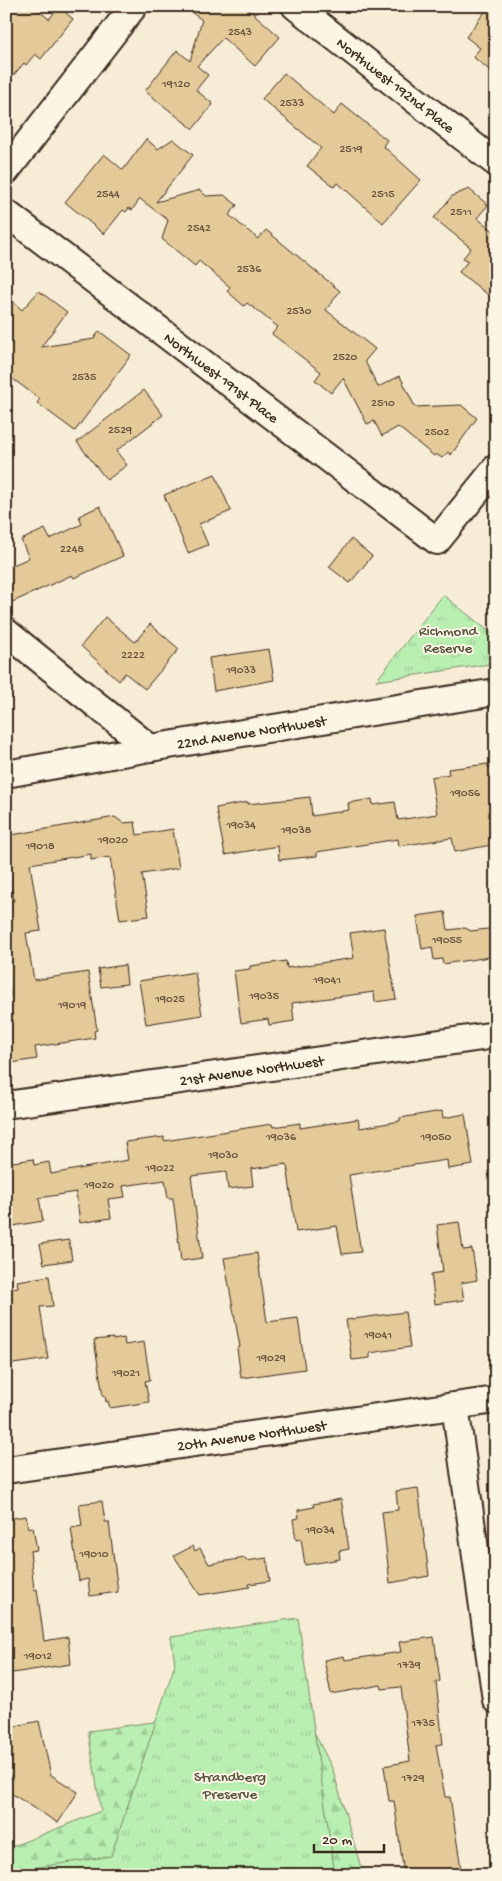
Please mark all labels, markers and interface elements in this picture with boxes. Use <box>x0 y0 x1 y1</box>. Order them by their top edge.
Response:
house number: 2543 <box>228 26 252 40</box>
street label: Northwest 192nd Place <box>332 35 457 138</box>
house number: 19120 <box>161 78 190 92</box>
house number: 2533 <box>280 97 304 111</box>
house number: 2519 <box>339 143 363 157</box>
house number: 2544 <box>96 188 120 202</box>
house number: 2515 <box>371 188 395 202</box>
house number: 2511 <box>450 206 472 220</box>
house number: 2542 <box>187 222 211 236</box>
house number: 2536 <box>237 263 262 277</box>
house number: 2530 <box>286 305 312 319</box>
street label: Northwest 191st Place <box>160 329 282 428</box>
house number: 2520 <box>333 351 358 365</box>
house number: 2535 <box>72 371 96 385</box>
house number: 2510 <box>371 397 395 411</box>
house number: 2529 <box>108 424 132 438</box>
house number: 2502 <box>425 426 450 440</box>
house number: 2248 <box>60 543 84 557</box>
park label: Richmond Reserve <box>419 623 479 658</box>
house number: 2222 <box>121 649 145 663</box>
house number: 19033 <box>225 664 256 678</box>
street label: 22nd Avenue Northwest <box>176 712 330 755</box>
house number: 19056 <box>449 787 481 801</box>
house number: 19034 <box>225 819 256 833</box>
house number: 19038 <box>280 824 312 838</box>
house number: 19020 <box>97 834 128 848</box>
house number: 19018 <box>24 840 55 854</box>
house number: 19055 <box>431 934 462 948</box>
house number: 19041 <box>312 974 341 988</box>
house number: 19035 <box>248 990 279 1004</box>
house number: 19025 <box>154 993 185 1007</box>
house number: 19019 <box>57 999 86 1013</box>
street label: 21st Avenue Northwest <box>178 1052 327 1091</box>
house number: 19036 <box>265 1131 297 1145</box>
house number: 19050 <box>420 1131 452 1145</box>
house number: 19030 <box>207 1149 239 1163</box>
house number: 19022 <box>144 1162 175 1176</box>
house number: 19020 <box>83 1179 114 1193</box>
house number: 19041 <box>363 1329 392 1343</box>
house number: 19029 <box>255 1352 286 1366</box>
house number: 19021 <box>111 1367 140 1381</box>
street label: 20th Avenue Northwest <box>176 1417 329 1456</box>
house number: 19034 <box>304 1524 335 1538</box>
house number: 19010 <box>78 1548 109 1562</box>
house number: 19012 <box>23 1650 52 1664</box>
house number: 1739 <box>396 1659 421 1673</box>
house number: 1735 <box>410 1717 435 1731</box>
park label: Strandberg Preserve <box>194 1769 266 1804</box>
house number: 1729 <box>401 1772 424 1786</box>
scale bar <box>314 1821 384 1853</box>
text: 20 m <box>322 1832 352 1850</box>

